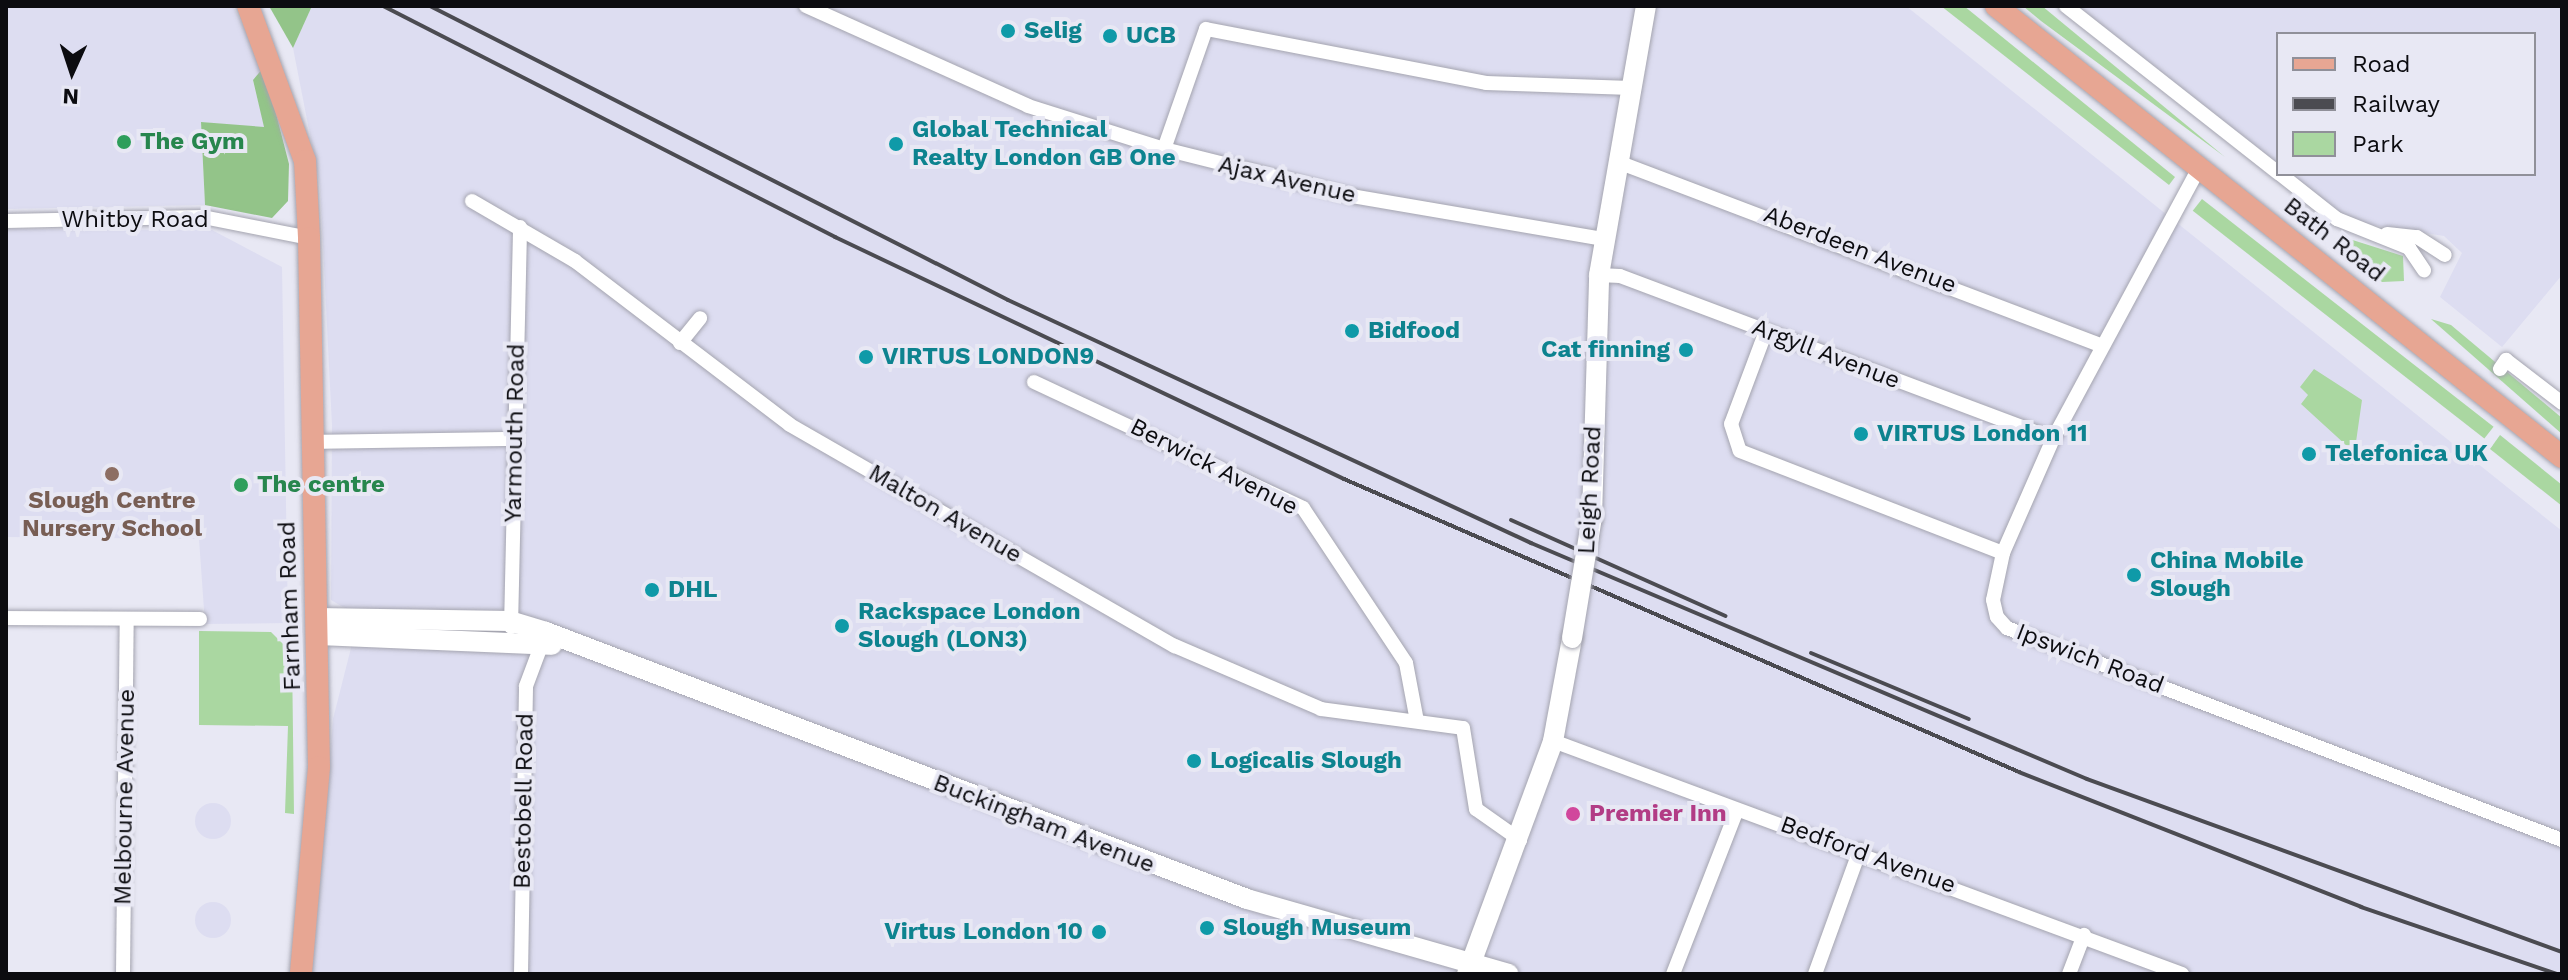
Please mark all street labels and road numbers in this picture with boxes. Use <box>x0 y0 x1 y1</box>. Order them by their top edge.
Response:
street label: Ajax Avenue <box>1215 150 1359 210</box>
street label: Bath Road <box>2278 192 2390 288</box>
street label: Aberdeen Avenue <box>1759 200 1961 300</box>
street label: Whitby Road <box>61 206 209 234</box>
street label: Argyll Avenue <box>1747 312 1905 396</box>
street label: Yarmouth Road <box>499 343 531 523</box>
street label: Berwick Avenue <box>1125 412 1303 522</box>
street label: Leigh Road <box>1572 425 1608 555</box>
street label: Malton Avenue <box>863 458 1027 570</box>
street label: Farnham Road <box>273 521 307 691</box>
street label: Ipswich Road <box>2012 618 2168 700</box>
street label: Melbourne Avenue <box>109 688 141 906</box>
street label: Bestobell Road <box>508 712 540 890</box>
street label: Buckingham Avenue <box>929 768 1159 880</box>
street label: Bedford Avenue <box>1776 810 1960 900</box>

